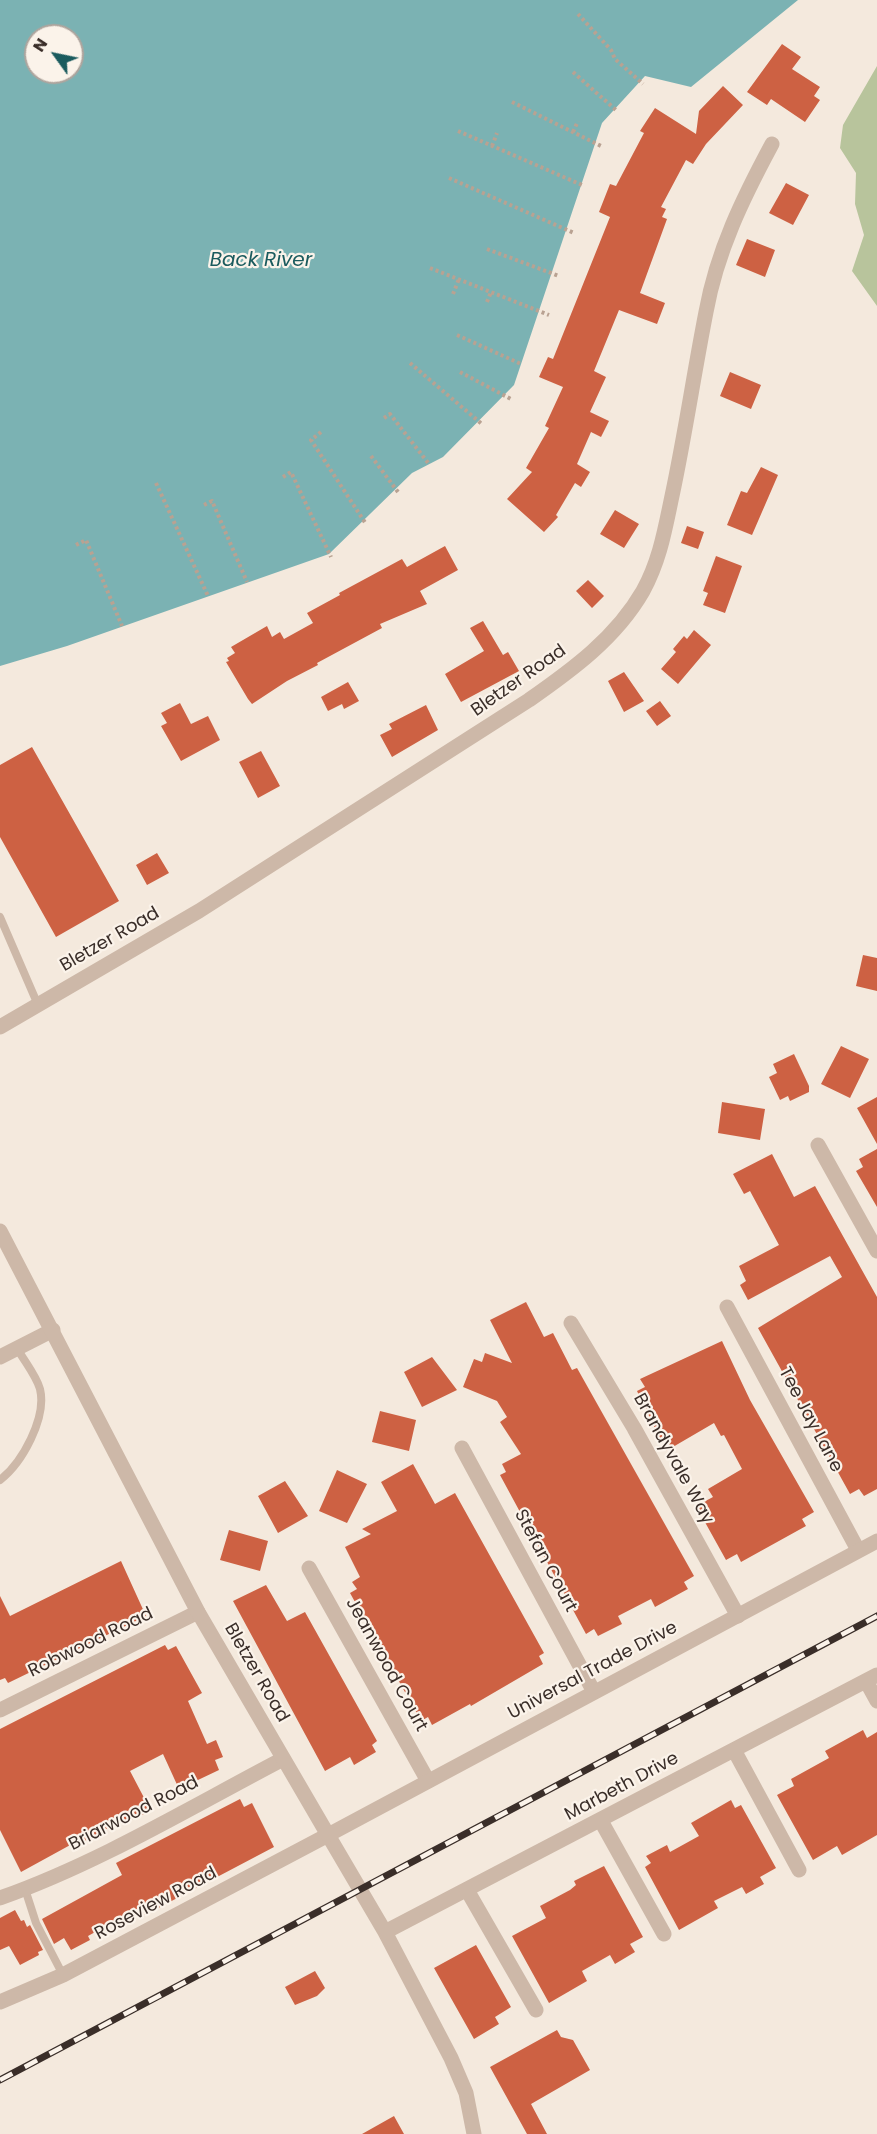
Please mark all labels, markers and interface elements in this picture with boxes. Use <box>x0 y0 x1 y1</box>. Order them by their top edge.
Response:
north arrow <box>24 24 84 84</box>
text: N <box>27 34 53 56</box>
water label: Back River <box>210 249 312 273</box>
street label: Bletzer Road <box>467 640 571 722</box>
street label: Bletzer Road <box>57 903 163 977</box>
street label: Tee Jay Lane <box>773 1364 847 1476</box>
street label: Brandyvale Way <box>628 1390 718 1528</box>
street label: Stefan Court <box>509 1506 581 1616</box>
street label: Jeanwood Court <box>340 1594 432 1736</box>
street label: Robwood Road <box>25 1603 157 1683</box>
street label: Universal Trade Drive <box>505 1617 681 1725</box>
street label: Bletzer Road <box>219 1620 293 1726</box>
street label: Marbeth Drive <box>561 1748 683 1826</box>
street label: Briarwood Road <box>66 1772 202 1856</box>
street label: Roseview Road <box>91 1863 221 1945</box>

